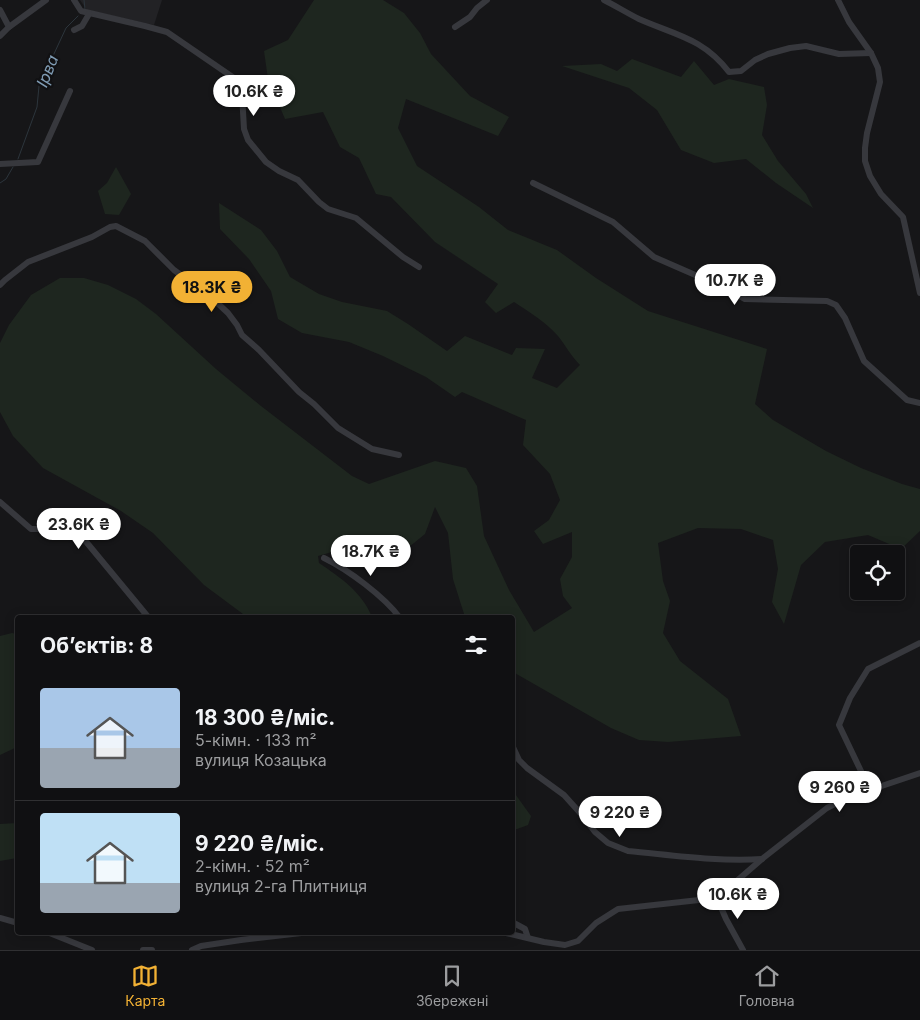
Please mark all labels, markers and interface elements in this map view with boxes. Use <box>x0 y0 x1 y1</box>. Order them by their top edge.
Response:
water label: Ірва <box>32 52 63 90</box>
pin: 10.6K ₴ <box>208 74 300 117</box>
text: 10.6K ₴ <box>224 81 284 101</box>
pin: 10.7K ₴ <box>689 264 781 306</box>
pin: 18.3K ₴ <box>166 270 258 313</box>
text: 10.7K ₴ <box>706 270 764 290</box>
text: 18.3K ₴ <box>182 277 242 297</box>
pin: 23.6K ₴ <box>33 508 125 550</box>
text: 23.6K ₴ <box>48 514 110 534</box>
pin: 18.7K ₴ <box>325 534 417 577</box>
text: 18.7K ₴ <box>342 541 400 561</box>
map controls <box>850 545 905 600</box>
button: locate <box>850 545 905 600</box>
icon: filters <box>462 631 490 659</box>
text: Об’єктів: 8 <box>40 633 153 658</box>
text: 18 300 ₴/міс. <box>195 705 335 730</box>
icon: home <box>80 708 140 768</box>
text: 5-кімн. · 133 m² <box>195 730 317 750</box>
text: вулиця Козацька <box>195 750 327 770</box>
pin: 9 260 ₴ <box>794 770 886 813</box>
text: 9 260 ₴ <box>809 777 871 797</box>
pin: 9 220 ₴ <box>574 796 666 838</box>
text: 9 220 ₴ <box>590 802 650 822</box>
text: 9 220 ₴/міс. <box>195 831 325 856</box>
icon: home <box>80 833 140 893</box>
text: 2-кімн. · 52 m² <box>195 856 310 876</box>
text: вулиця 2-га Плитниця <box>195 876 367 896</box>
pin: 10.6K ₴ <box>692 878 784 920</box>
text: 10.6K ₴ <box>708 884 768 904</box>
tab: Карта <box>125 962 165 1009</box>
tab: Збережені <box>416 962 488 1009</box>
tab: Головна <box>739 962 795 1009</box>

